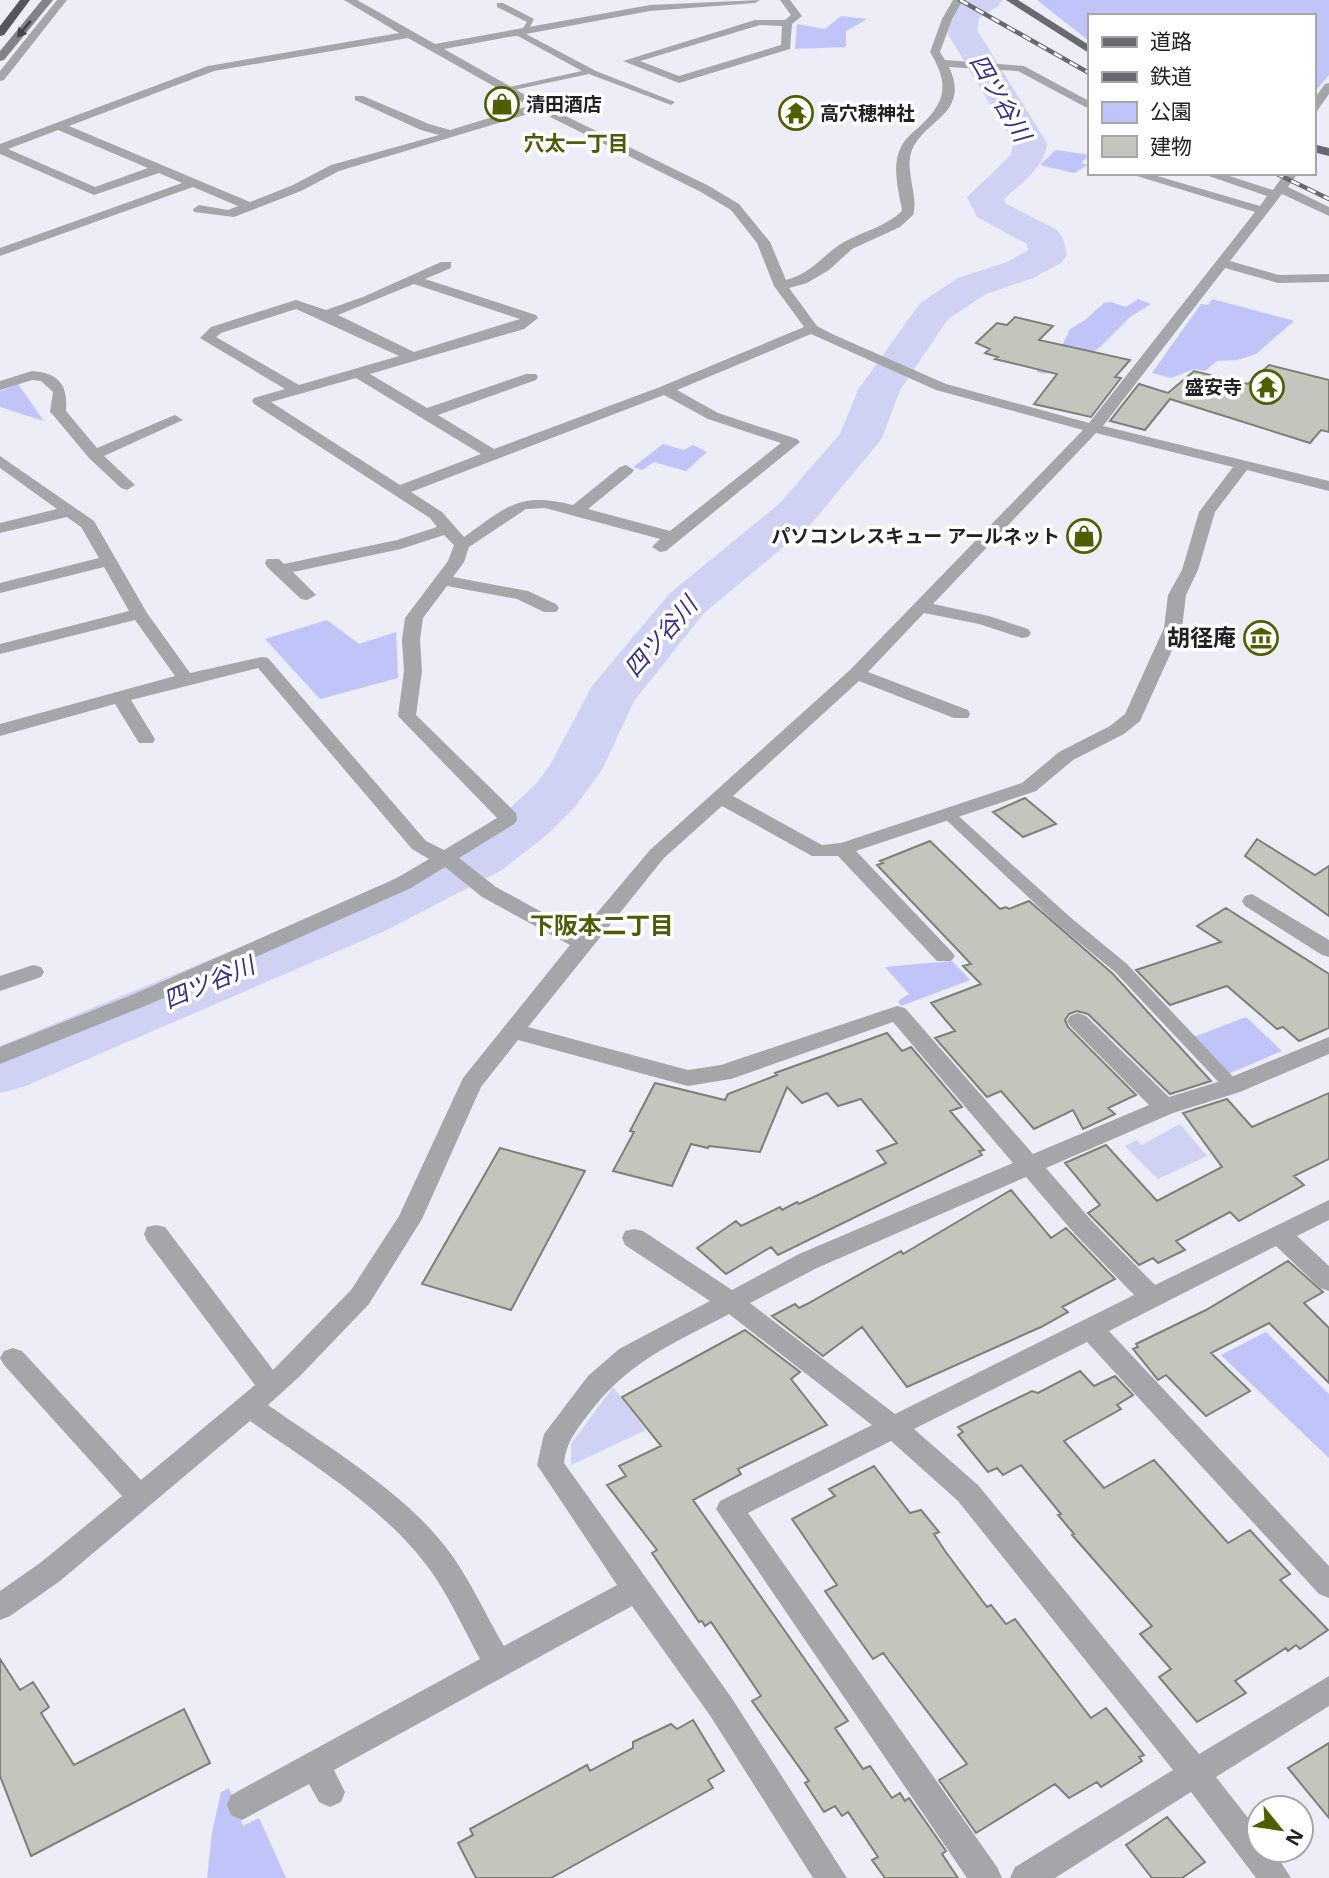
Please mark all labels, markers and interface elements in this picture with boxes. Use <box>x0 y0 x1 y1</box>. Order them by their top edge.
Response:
legend <box>1088 14 1315 175</box>
one-way arrow <box>17 21 32 38</box>
text: 道路 <box>1150 27 1192 55</box>
water label: 四ツ谷川 <box>963 47 1041 150</box>
text: 鉄道 <box>1150 62 1192 90</box>
shop icon: 清田酒店 <box>483 85 521 123</box>
place label: 清田酒店 <box>526 91 602 117</box>
temple icon: 高穴穂神社 <box>777 94 815 132</box>
text: 公園 <box>1150 97 1192 125</box>
place label: 高穴穂神社 <box>820 100 915 126</box>
district label: 穴太一丁目 <box>524 129 629 157</box>
text: 建物 <box>1150 132 1192 160</box>
temple icon: 盛安寺 <box>1248 368 1286 406</box>
place label: 盛安寺 <box>1185 374 1242 400</box>
shop icon: パソコンレスキュー アールネット <box>1065 517 1103 555</box>
place label: パソコンレスキュー アールネット <box>771 523 1060 549</box>
water label: 四ツ谷川 <box>616 587 706 683</box>
museum icon: 胡径庵 <box>1242 619 1280 657</box>
place label: 胡径庵 <box>1167 621 1236 653</box>
district label: 下阪本二丁目 <box>530 908 674 941</box>
water label: 四ツ谷川 <box>158 947 262 1016</box>
north arrow <box>1245 1794 1315 1864</box>
text: N <box>1280 1824 1310 1851</box>

